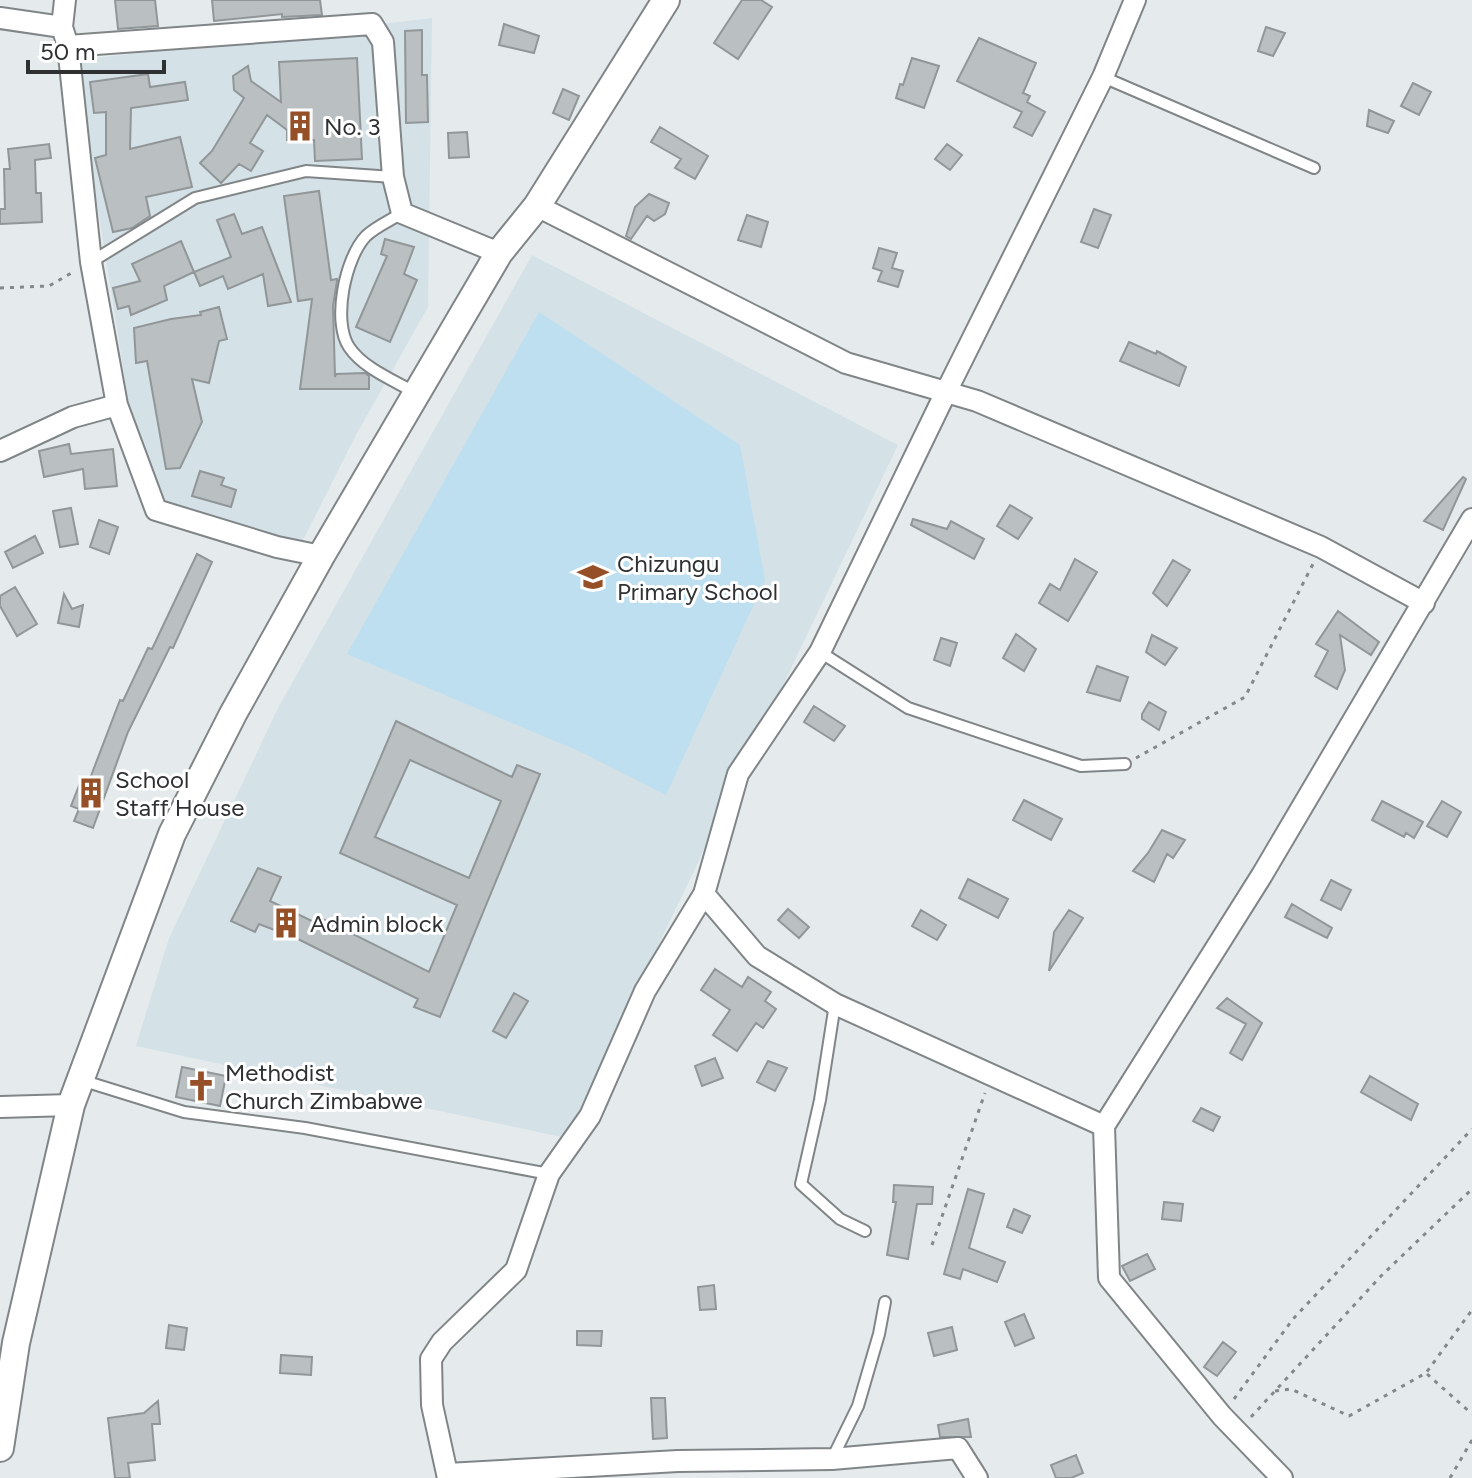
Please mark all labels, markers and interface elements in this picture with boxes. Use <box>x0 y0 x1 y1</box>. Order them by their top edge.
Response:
scale bar <box>28 24 164 74</box>
text: 50 m <box>40 37 96 66</box>
building icon: No. 3 <box>283 109 317 143</box>
place label: No. 3 <box>324 112 380 141</box>
place label: Chizungu Primary School <box>617 549 778 606</box>
school or university icon: Chizungu Primary School <box>576 560 610 594</box>
place label: School Staff House <box>115 765 244 822</box>
building icon: School Staff House <box>74 776 108 810</box>
building icon: Admin block <box>269 906 303 940</box>
place label: Admin block <box>310 909 444 938</box>
place label: Methodist Church Zimbabwe <box>225 1058 423 1115</box>
church icon: Methodist Church Zimbabwe <box>184 1069 218 1103</box>

